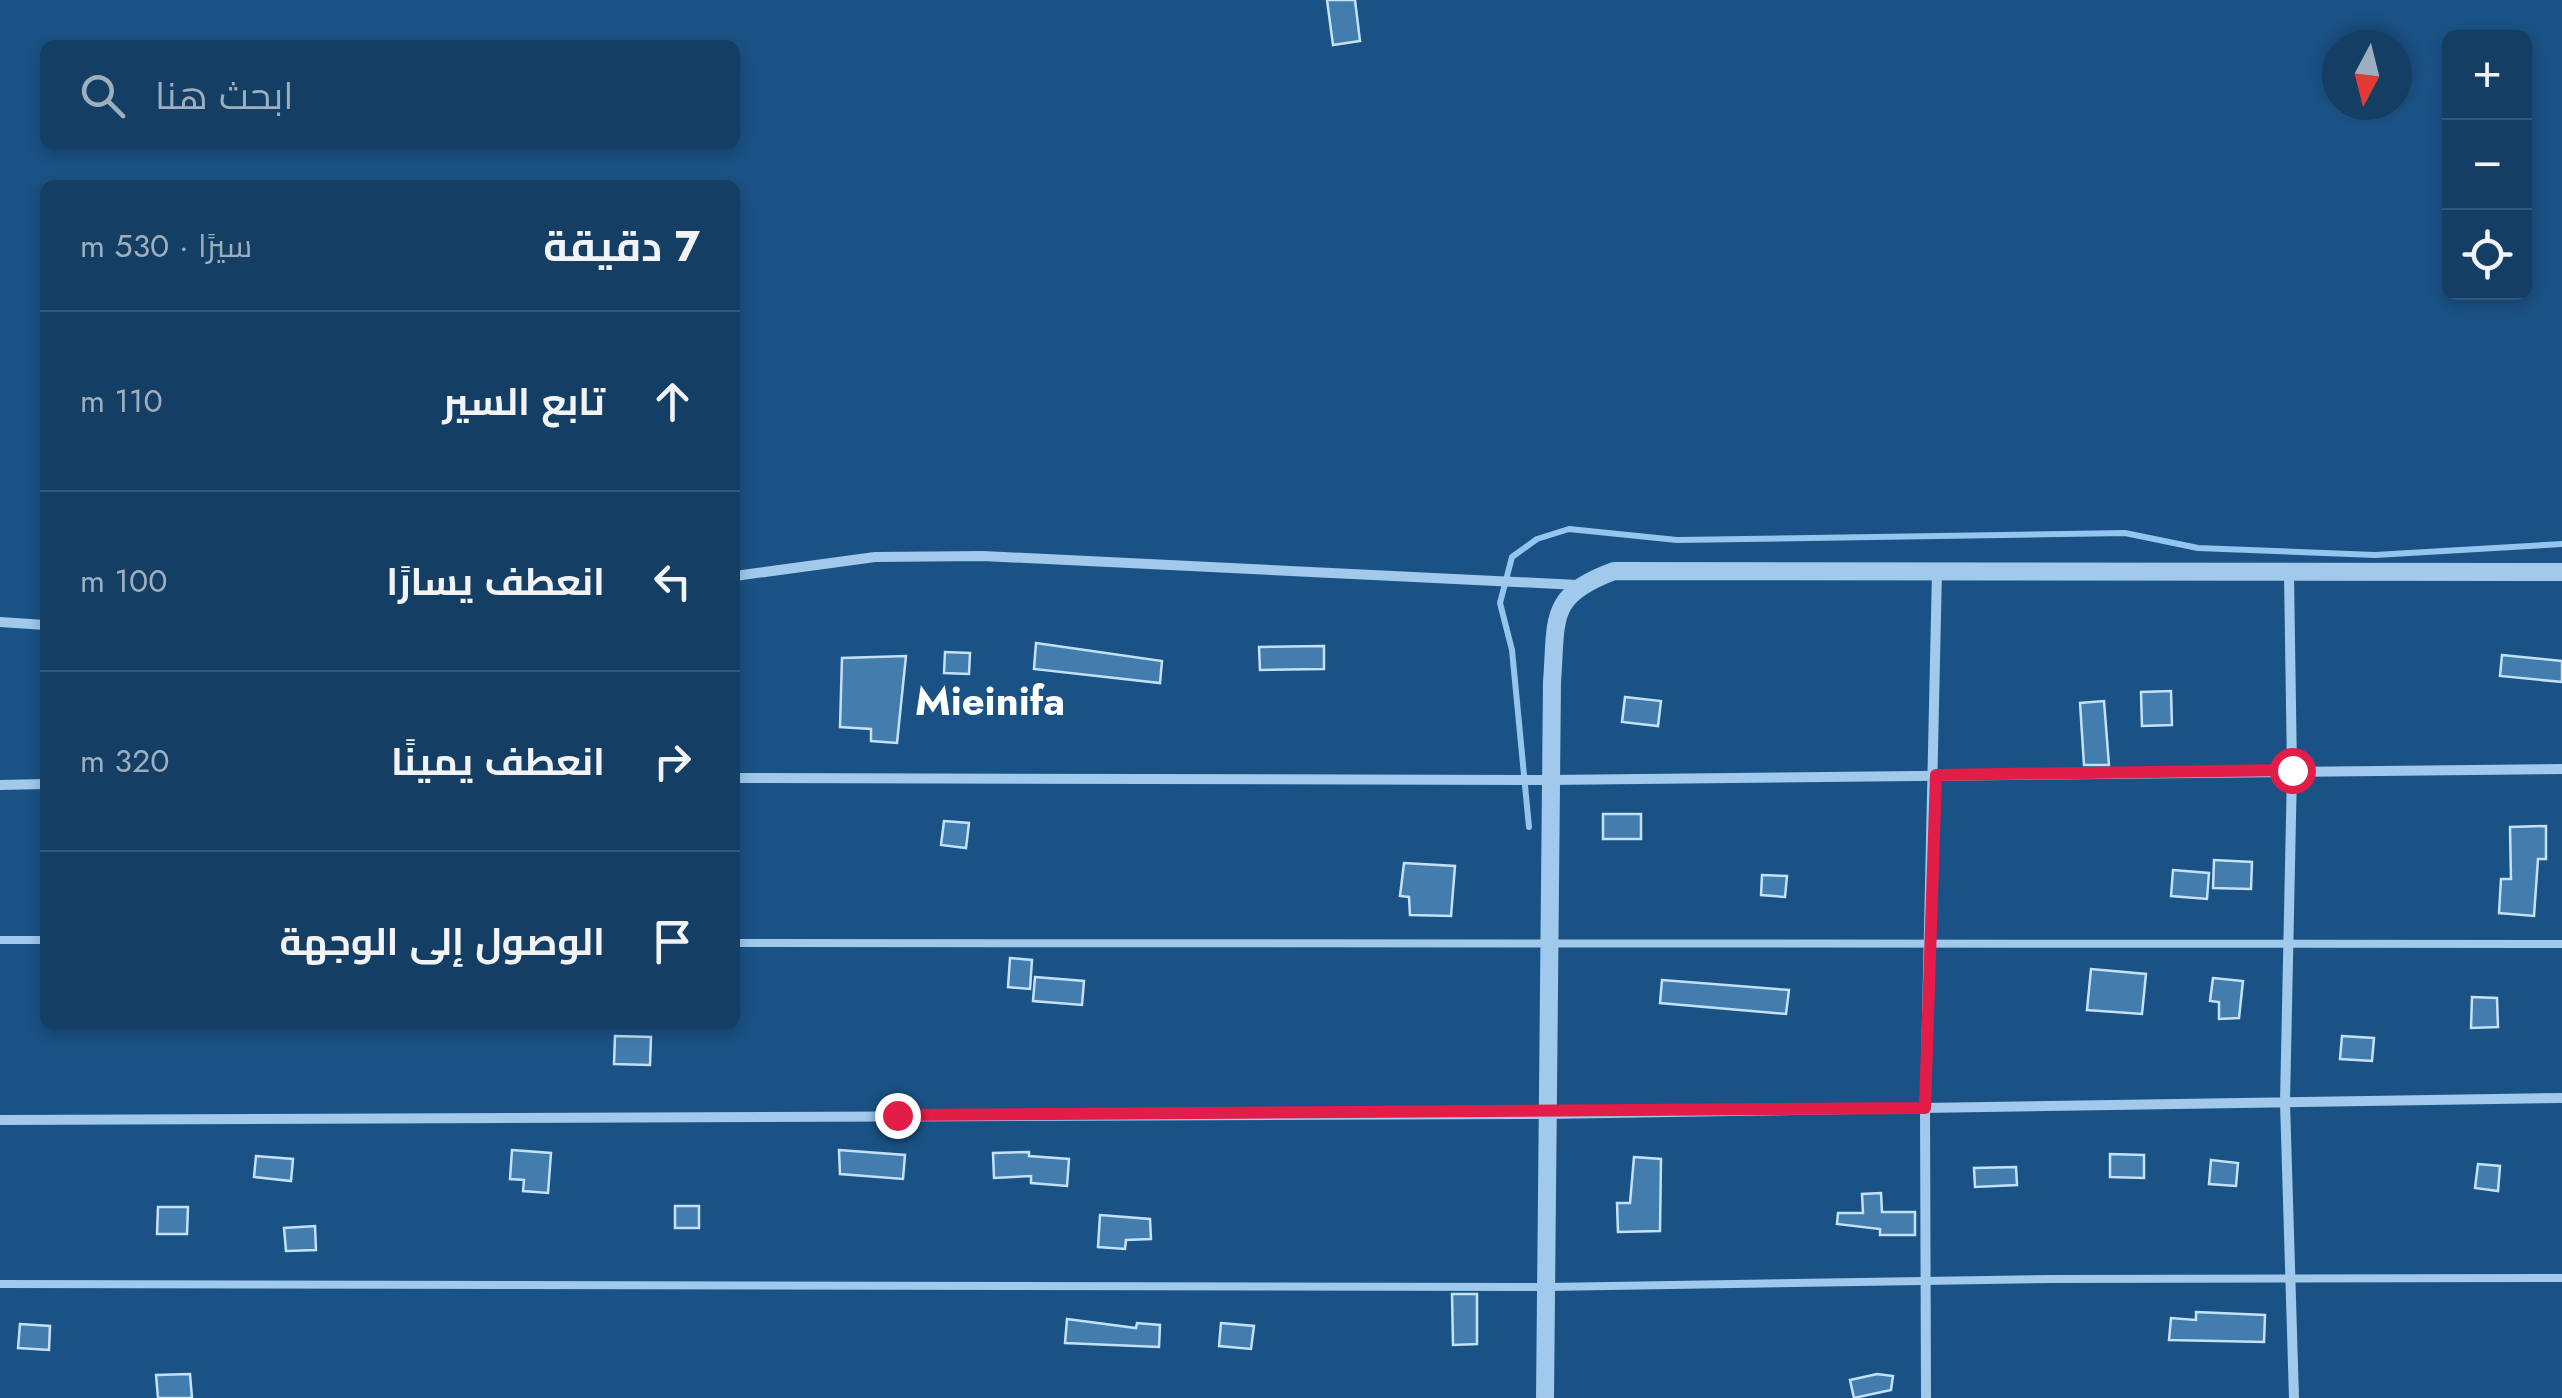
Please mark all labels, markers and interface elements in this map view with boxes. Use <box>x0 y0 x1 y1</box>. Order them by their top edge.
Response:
north arrow <box>2322 30 2412 120</box>
map controls <box>2442 30 2532 300</box>
button: + <box>2442 30 2532 120</box>
search box <box>40 40 740 150</box>
icon: search <box>75 68 130 123</box>
text: ابحث هنا <box>155 68 293 123</box>
button: − <box>2442 120 2532 210</box>
button: locate <box>2442 210 2532 300</box>
text: 7 دقيقة <box>543 216 700 277</box>
text: سيرًا · 530 m <box>80 223 252 269</box>
text: تابع السير <box>443 374 605 429</box>
icon: ahead <box>645 374 700 429</box>
text: 110 m <box>80 378 163 424</box>
text: انعطف يسارًا <box>386 554 605 609</box>
icon: left <box>645 554 700 609</box>
text: 100 m <box>80 558 167 604</box>
district label: Mieinifa <box>915 672 1065 730</box>
text: انعطف يمينًا <box>391 734 605 789</box>
icon: right <box>645 734 700 789</box>
text: 320 m <box>80 738 169 784</box>
route start <box>2270 748 2316 794</box>
text: الوصول إلى الوجهة <box>279 914 605 969</box>
icon: arrive <box>645 914 700 969</box>
route end <box>875 1093 921 1139</box>

